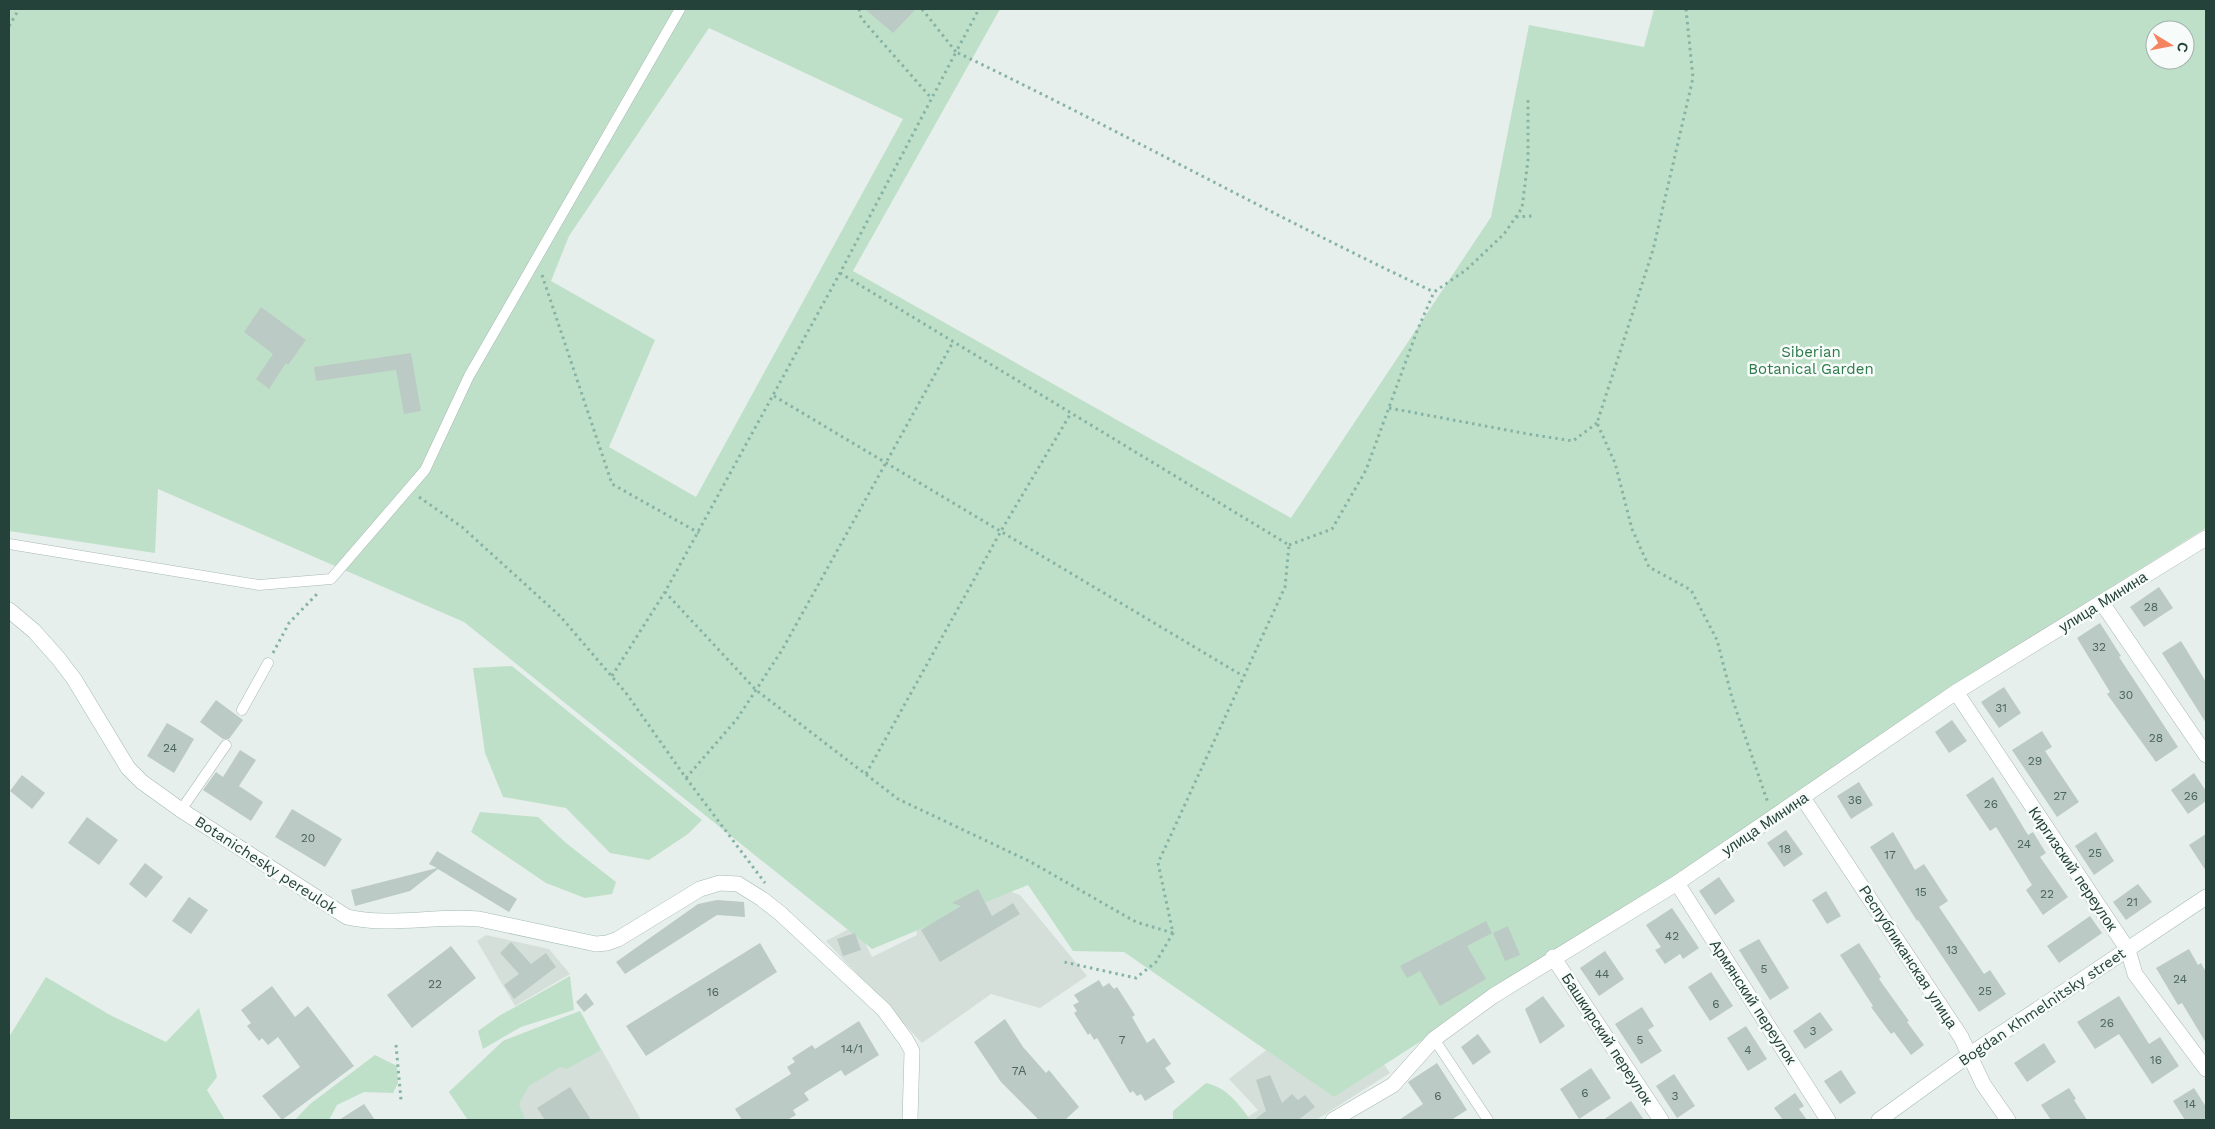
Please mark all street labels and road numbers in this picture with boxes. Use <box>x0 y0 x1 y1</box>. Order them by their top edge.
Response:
street label: улица Минина <box>2056 567 2151 636</box>
street label: улица Минина <box>1718 788 1812 860</box>
street label: Киргизский переулок <box>2025 803 2122 935</box>
street label: Botanichesky pereulok <box>192 812 341 918</box>
street label: Республиканская улица <box>1855 882 1961 1032</box>
street label: Армянский переулок <box>1706 936 1800 1068</box>
street label: Bogdan Khmelnitsky street <box>1955 944 2130 1070</box>
street label: Башкирский переулок <box>1558 970 1657 1109</box>

